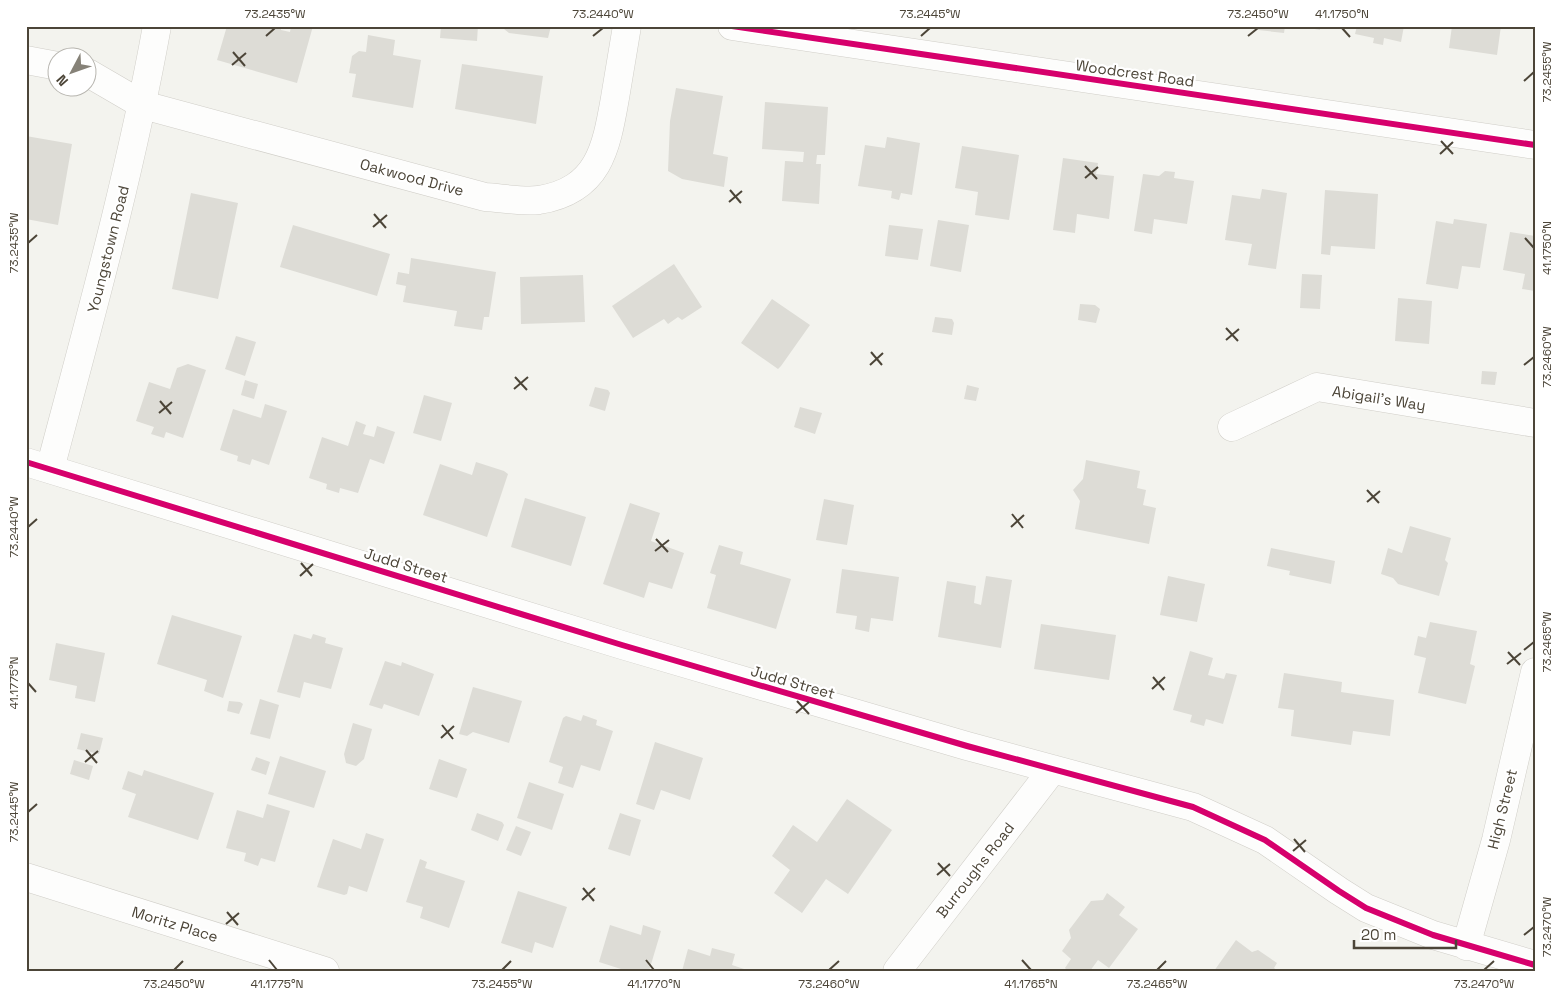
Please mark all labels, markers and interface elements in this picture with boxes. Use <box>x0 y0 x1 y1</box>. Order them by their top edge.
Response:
text: 73.2435°W <box>245 6 306 22</box>
text: 73.2440°W <box>572 6 634 22</box>
text: 73.2445°W <box>899 6 961 22</box>
text: 73.2450°W <box>1227 6 1289 22</box>
text: 41.1750°N <box>1315 6 1369 22</box>
text: 73.2455°W <box>1539 41 1555 102</box>
north arrow <box>48 48 98 98</box>
street label: Woodcrest Road <box>1074 55 1196 91</box>
text: N <box>52 71 72 90</box>
street label: Oakwood Drive <box>358 154 466 200</box>
street label: Youngstown Road <box>83 183 133 315</box>
text: 73.2435°W <box>6 212 22 273</box>
text: 41.1750°N <box>1539 221 1555 275</box>
text: 73.2460°W <box>1539 326 1555 388</box>
street label: Abigail's Way <box>1331 381 1427 415</box>
text: 73.2440°W <box>6 496 22 558</box>
street label: Judd Street <box>362 543 450 587</box>
text: 73.2465°W <box>1539 611 1555 673</box>
text: 41.1775°N <box>6 656 22 710</box>
street label: Judd Street <box>749 661 837 703</box>
street label: High Street <box>1483 767 1521 851</box>
text: 73.2445°W <box>6 781 22 843</box>
street label: Burroughs Road <box>932 818 1018 922</box>
text: 73.2470°W <box>1539 896 1555 957</box>
street label: Moritz Place <box>130 902 220 946</box>
scale bar <box>1354 917 1456 949</box>
text: 20 m <box>1361 925 1396 944</box>
text: 73.2450°W <box>143 976 205 992</box>
text: 41.1775°N <box>250 976 304 992</box>
text: 73.2455°W <box>472 976 533 992</box>
text: 41.1770°N <box>627 976 681 992</box>
text: 73.2460°W <box>798 976 860 992</box>
text: 41.1765°N <box>1004 976 1058 992</box>
text: 73.2465°W <box>1126 976 1188 992</box>
text: 73.2470°W <box>1454 976 1515 992</box>

